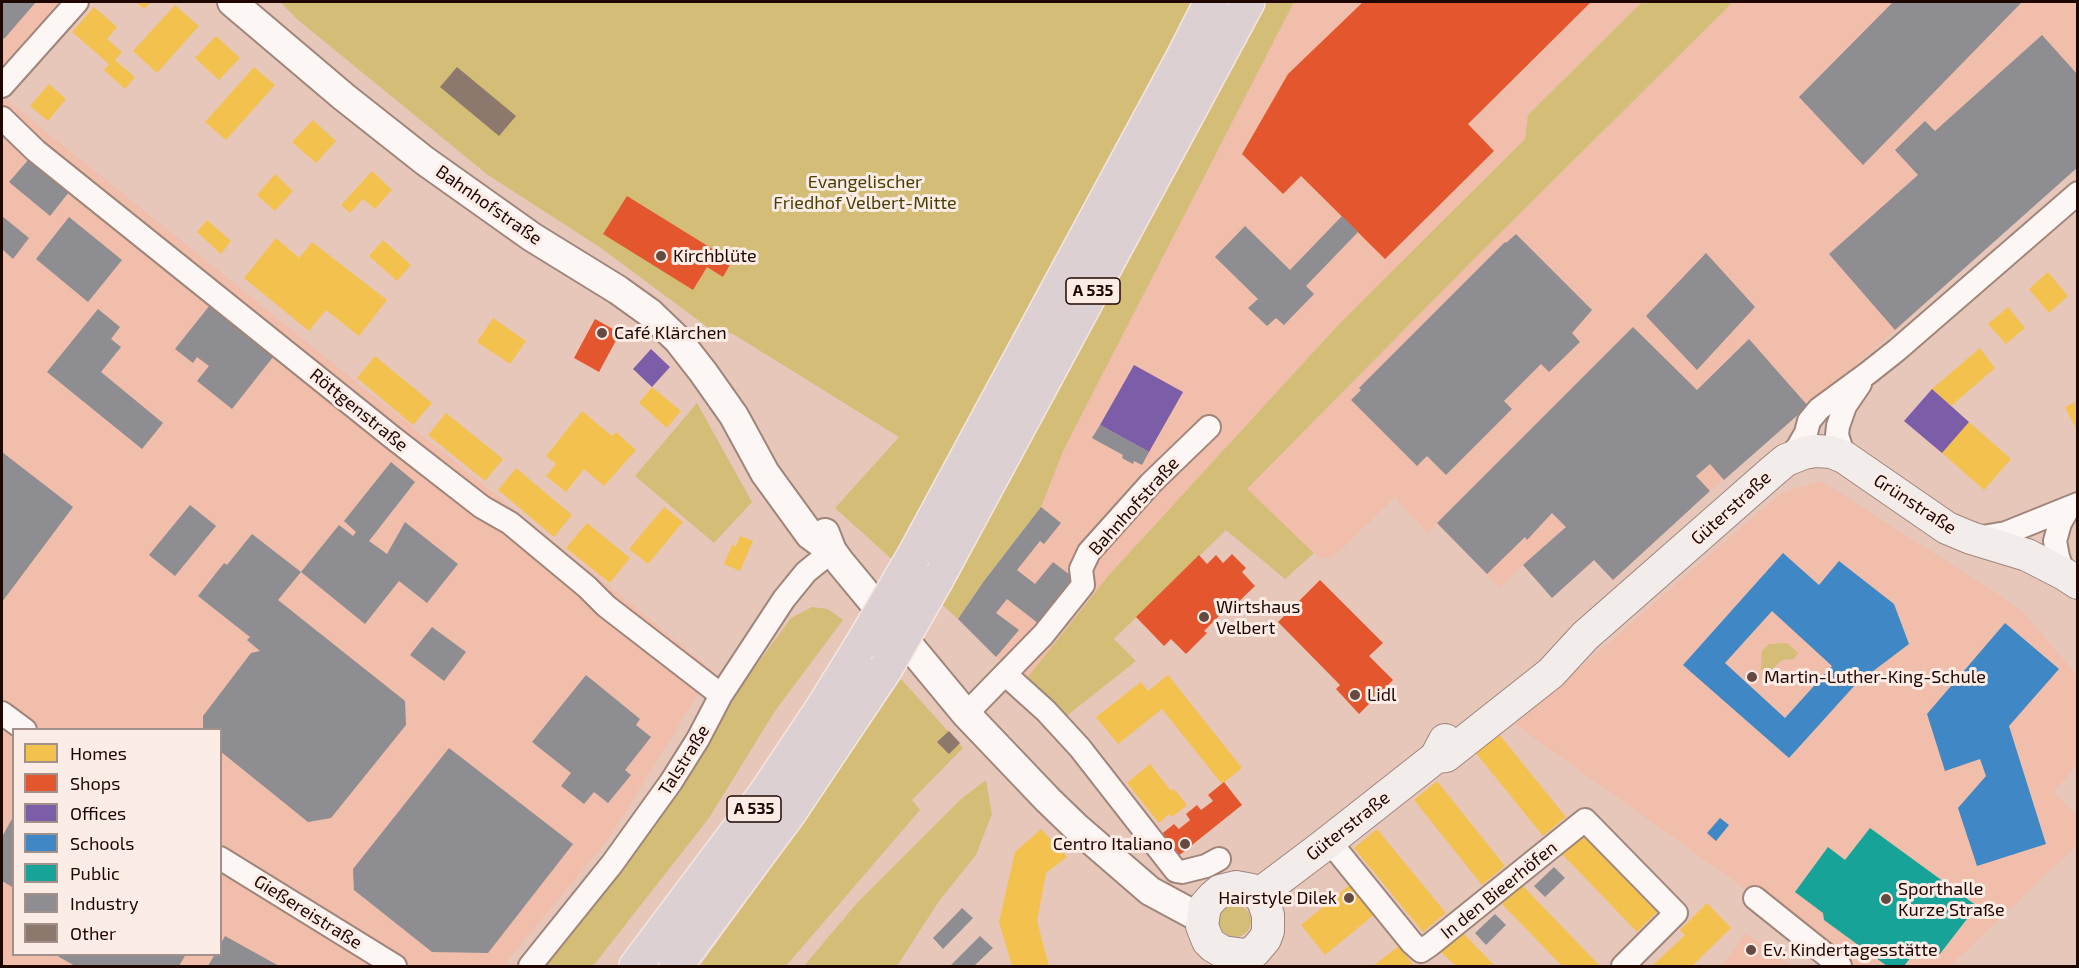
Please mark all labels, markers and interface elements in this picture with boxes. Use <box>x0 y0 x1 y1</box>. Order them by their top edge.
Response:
street label: Bahnhofstraße <box>432 160 546 250</box>
park label: Evangelischer Friedhof Velbert-Mitte <box>773 171 957 213</box>
place label: Kirchblüte <box>673 245 757 267</box>
marker: Kirchblüte <box>654 249 668 263</box>
road number: A 535 <box>1066 278 1120 304</box>
place label: Café Klärchen <box>614 322 727 344</box>
marker: Café Klärchen <box>595 326 609 340</box>
street label: Röttgenstraße <box>306 364 412 456</box>
street label: Bahnhofstraße <box>1084 453 1184 559</box>
street label: Güterstraße <box>1687 466 1775 550</box>
street label: Grünstraße <box>1870 469 1960 539</box>
place label: Wirtshaus Velbert <box>1216 596 1300 638</box>
marker: Wirtshaus Velbert <box>1197 610 1211 624</box>
place label: Martin-Luther-King-Schule <box>1764 666 1986 688</box>
marker: Martin-Luther-King-Schule <box>1745 670 1759 684</box>
place label: Lidl <box>1367 684 1396 706</box>
marker: Lidl <box>1348 688 1362 702</box>
street label: Talstraße <box>654 721 714 799</box>
legend <box>12 728 222 956</box>
text: Homes <box>70 742 127 764</box>
text: Shops <box>70 772 120 794</box>
street label: Güterstraße <box>1302 787 1394 865</box>
road number: A 535 <box>727 796 781 822</box>
text: Offices <box>70 802 126 824</box>
text: Schools <box>70 832 134 854</box>
place label: Centro Italiano <box>1053 833 1173 855</box>
marker: Centro Italiano <box>1178 837 1192 851</box>
street label: In den Bieerhöfen <box>1437 837 1561 943</box>
text: Public <box>70 862 120 884</box>
street label: Gießereistraße <box>250 870 366 954</box>
place label: Sporthalle Kurze Straße <box>1898 878 2005 920</box>
place label: Hairstyle Dilek <box>1218 887 1337 909</box>
marker: Hairstyle Dilek <box>1342 891 1356 905</box>
text: Industry <box>70 892 139 914</box>
marker: Sporthalle Kurze Straße <box>1879 892 1893 906</box>
text: Other <box>70 922 116 944</box>
place label: Ev. Kindertagesstätte <box>1763 939 1938 961</box>
marker: Ev. Kindertagesstätte <box>1744 943 1758 957</box>

